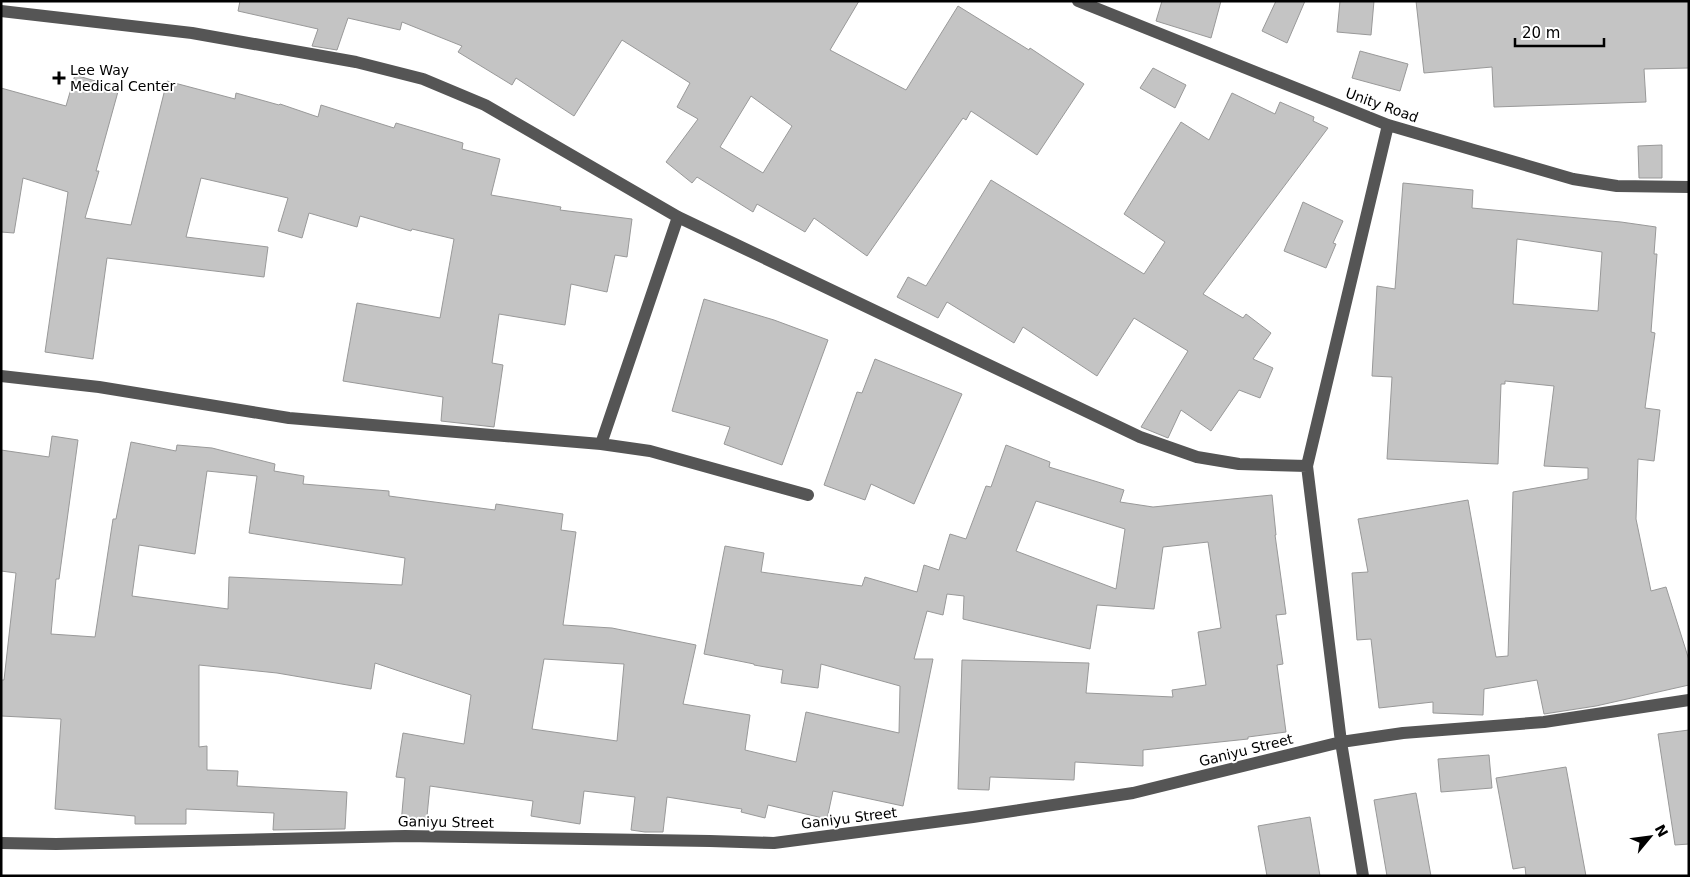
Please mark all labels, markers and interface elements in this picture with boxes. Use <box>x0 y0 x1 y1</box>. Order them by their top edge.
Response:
scale bar <box>1515 15 1604 47</box>
text: 20 m <box>1522 24 1560 42</box>
place label: Lee Way Medical Center <box>70 62 175 94</box>
marker: Lee Way Medical Center <box>52 71 66 85</box>
street label: Unity Road <box>1343 84 1421 126</box>
street label: Ganiyu Street <box>1197 730 1295 769</box>
street label: Ganiyu Street <box>800 804 898 832</box>
north arrow <box>1625 812 1675 862</box>
street label: Ganiyu Street <box>398 813 495 831</box>
text: N <box>1652 822 1671 840</box>

